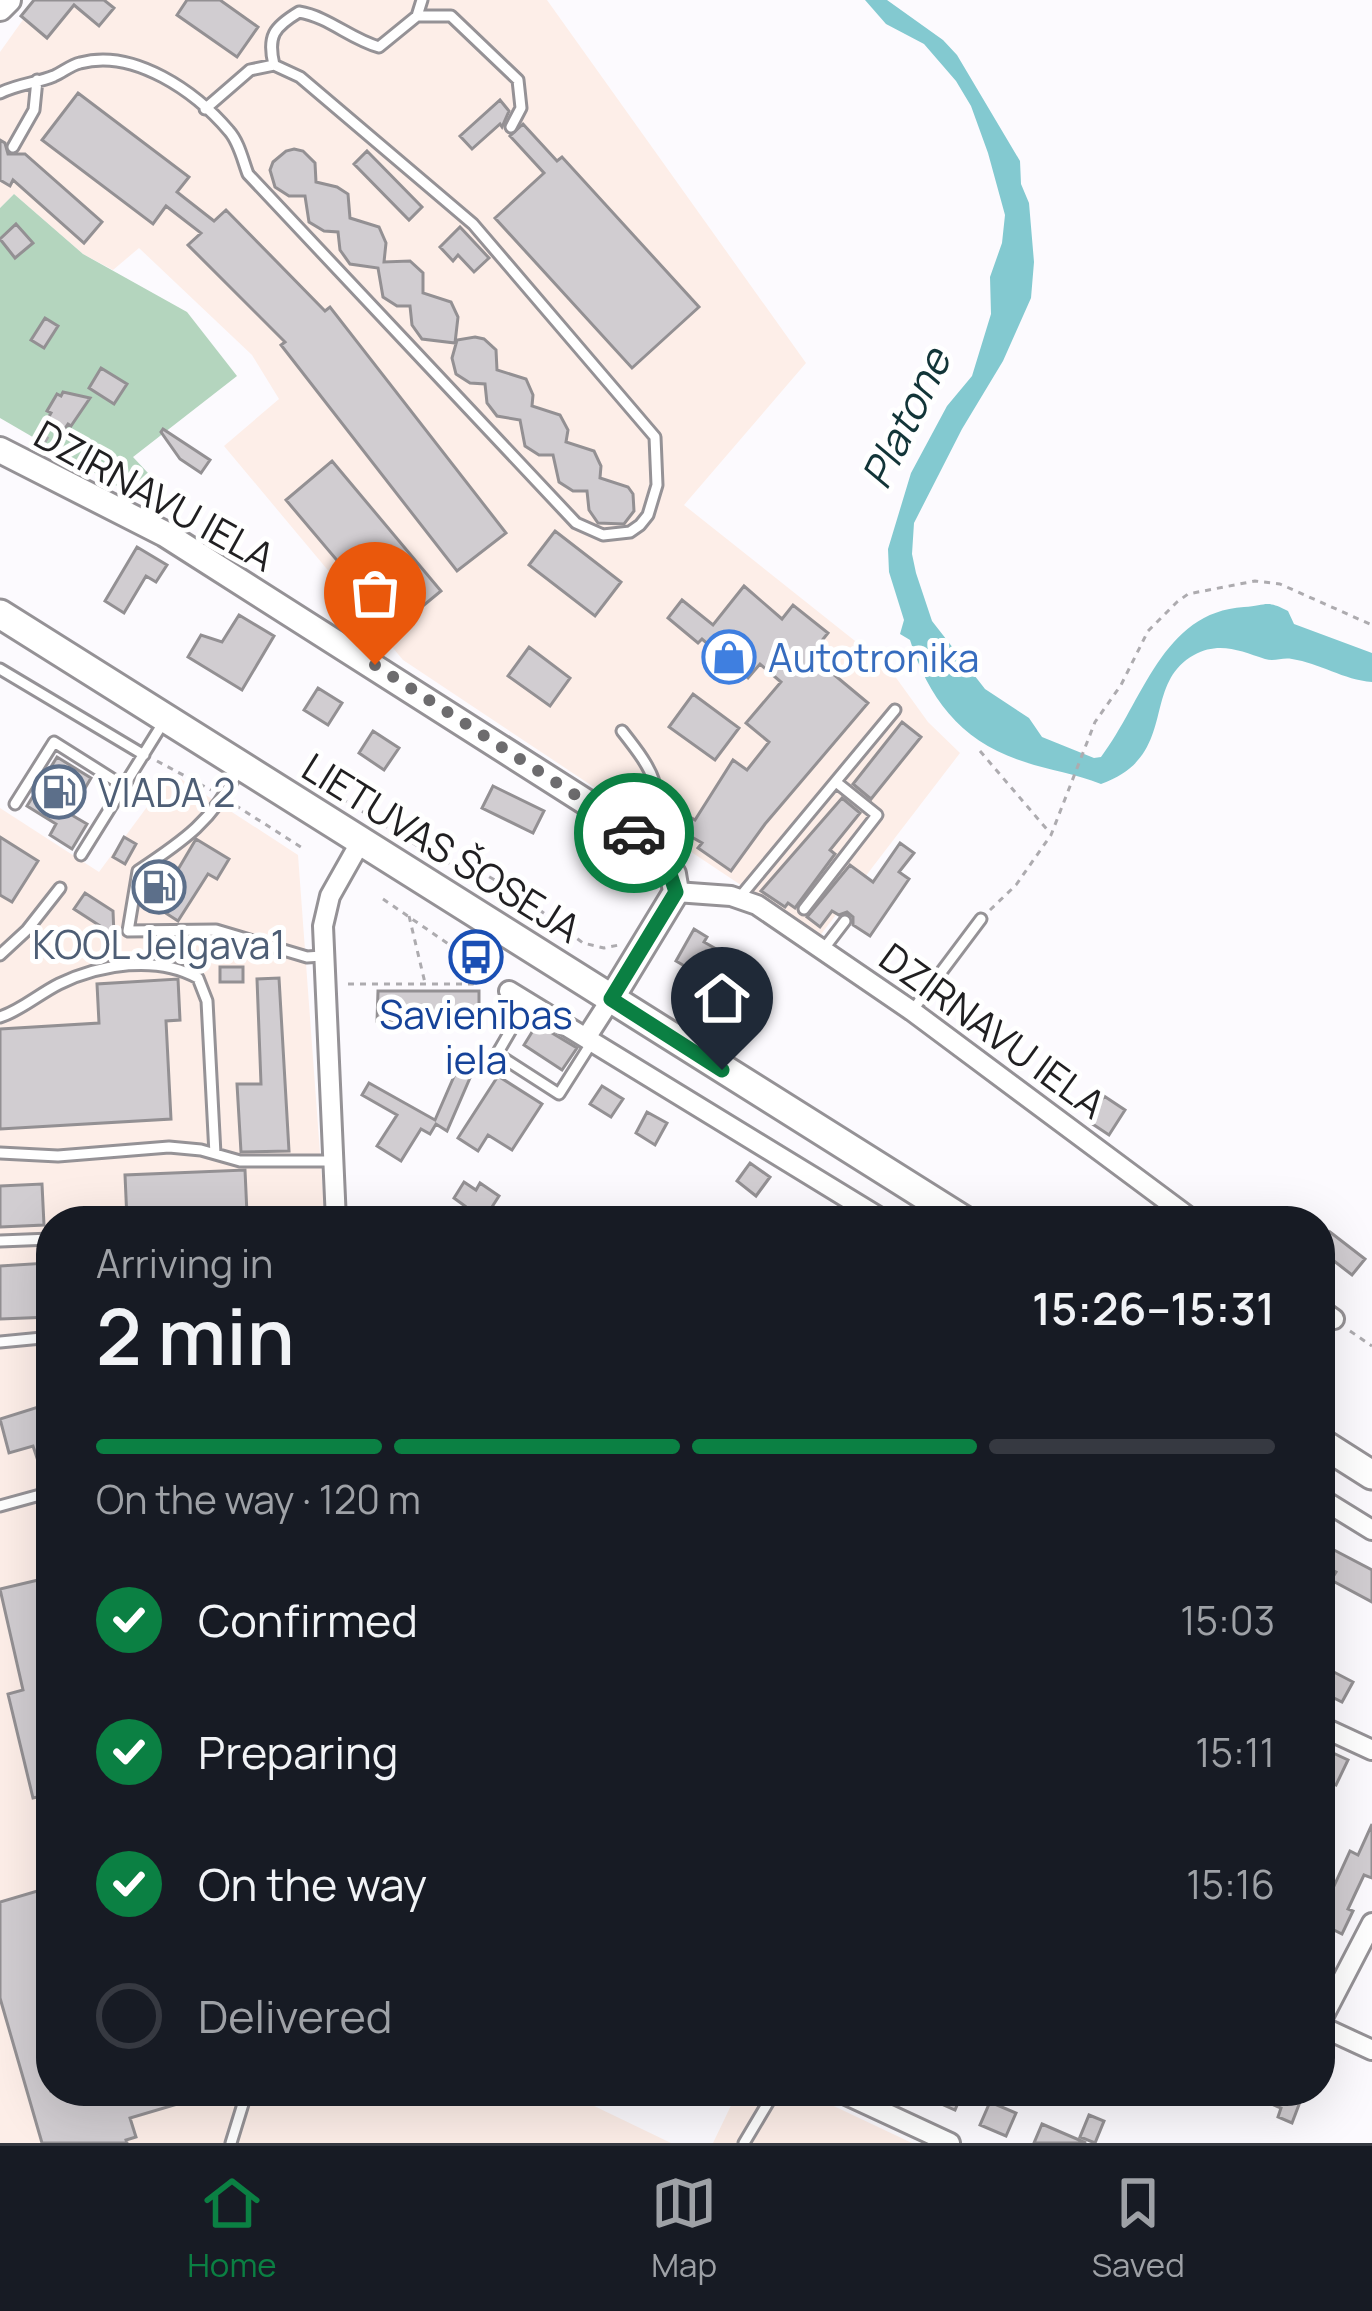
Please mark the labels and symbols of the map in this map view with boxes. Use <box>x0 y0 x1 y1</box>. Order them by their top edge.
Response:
water label: Platone <box>846 336 965 498</box>
street label: DZIRNAVU IELA <box>25 407 285 583</box>
pin <box>324 542 426 665</box>
shop icon: Autotronika <box>701 629 757 685</box>
place label: Autotronika <box>768 630 979 684</box>
street label: LIETUVAS ŠOSEJA <box>292 740 592 954</box>
fuel station icon: VIADA 2 <box>31 764 87 820</box>
place label: VIADA 2 <box>98 765 236 819</box>
courier <box>574 773 694 893</box>
fuel station icon: KOOL Jelgava1 <box>131 859 187 915</box>
place label: KOOL Jelgava1 <box>32 917 286 971</box>
bus stop icon: Savienības iela <box>448 929 504 985</box>
street label: DZIRNAVU IELA <box>869 930 1117 1130</box>
pin <box>671 947 773 1070</box>
place label: Savienības iela <box>379 987 573 1086</box>

